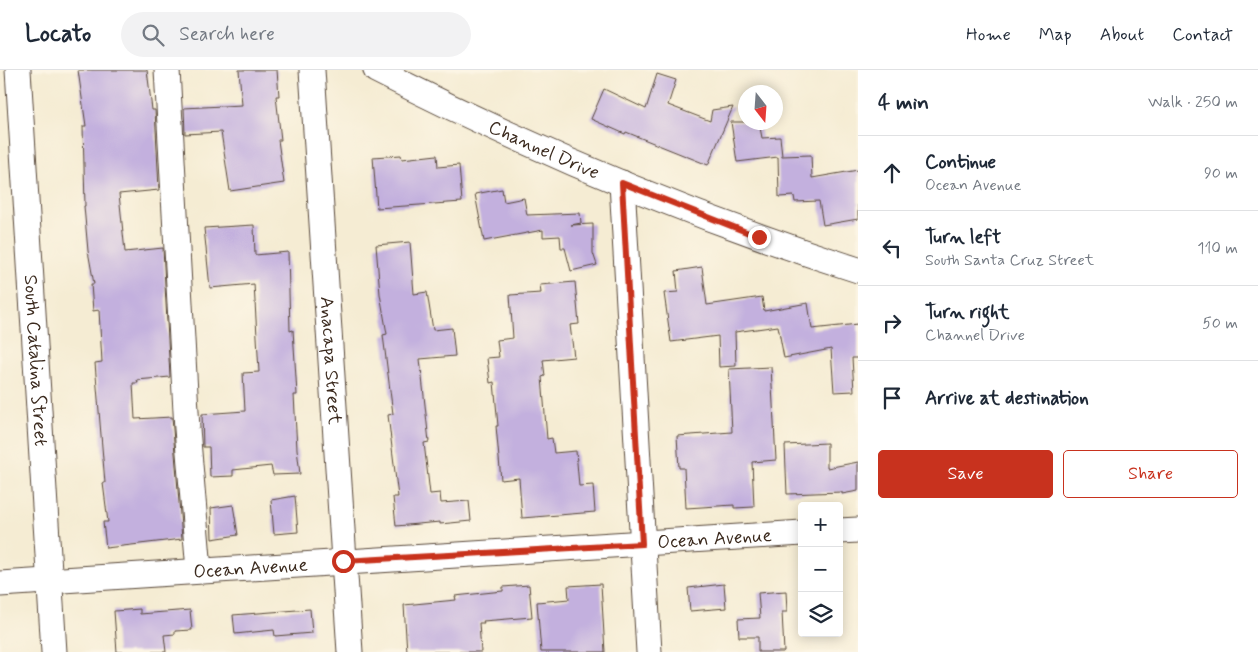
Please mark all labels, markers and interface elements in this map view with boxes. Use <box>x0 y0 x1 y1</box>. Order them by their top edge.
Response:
search box <box>121 12 471 57</box>
text: Locato <box>25 19 91 50</box>
icon: search <box>139 21 167 49</box>
text: Search here <box>179 22 275 47</box>
text: Home <box>966 23 1011 47</box>
text: Map <box>1039 23 1072 47</box>
text: About <box>1100 23 1144 47</box>
text: Contact <box>1172 23 1233 47</box>
north arrow <box>738 85 783 130</box>
text: 4 min <box>878 89 929 117</box>
text: Walk · 250 m <box>1148 92 1238 113</box>
street label: Channel Drive <box>484 114 603 185</box>
text: Continue <box>925 150 996 175</box>
icon: ahead <box>878 159 906 187</box>
text: 90 m <box>1204 163 1238 184</box>
text: Ocean Avenue <box>925 175 1021 196</box>
text: Turn left <box>925 225 1001 250</box>
route end <box>748 226 771 249</box>
icon: left <box>878 234 906 262</box>
text: 110 m <box>1197 238 1238 259</box>
text: South Santa Cruz Street <box>925 250 1094 271</box>
street label: South Catalina Street <box>18 274 54 447</box>
street label: Anacapa Street <box>314 296 348 425</box>
text: Turn right <box>925 300 1009 325</box>
icon: right <box>878 309 906 337</box>
text: 50 m <box>1202 313 1238 334</box>
text: Channel Drive <box>925 325 1025 346</box>
icon: arrive <box>878 384 906 412</box>
text: Arrive at destination <box>925 386 1089 411</box>
button: Save <box>878 450 1053 498</box>
button: Share <box>1063 450 1238 498</box>
map controls <box>798 502 843 637</box>
button: + <box>798 502 843 547</box>
street label: Ocean Avenue <box>657 522 773 555</box>
button: − <box>798 547 843 592</box>
route start <box>332 550 355 573</box>
street label: Ocean Avenue <box>192 552 308 584</box>
button: layers <box>798 592 843 637</box>

